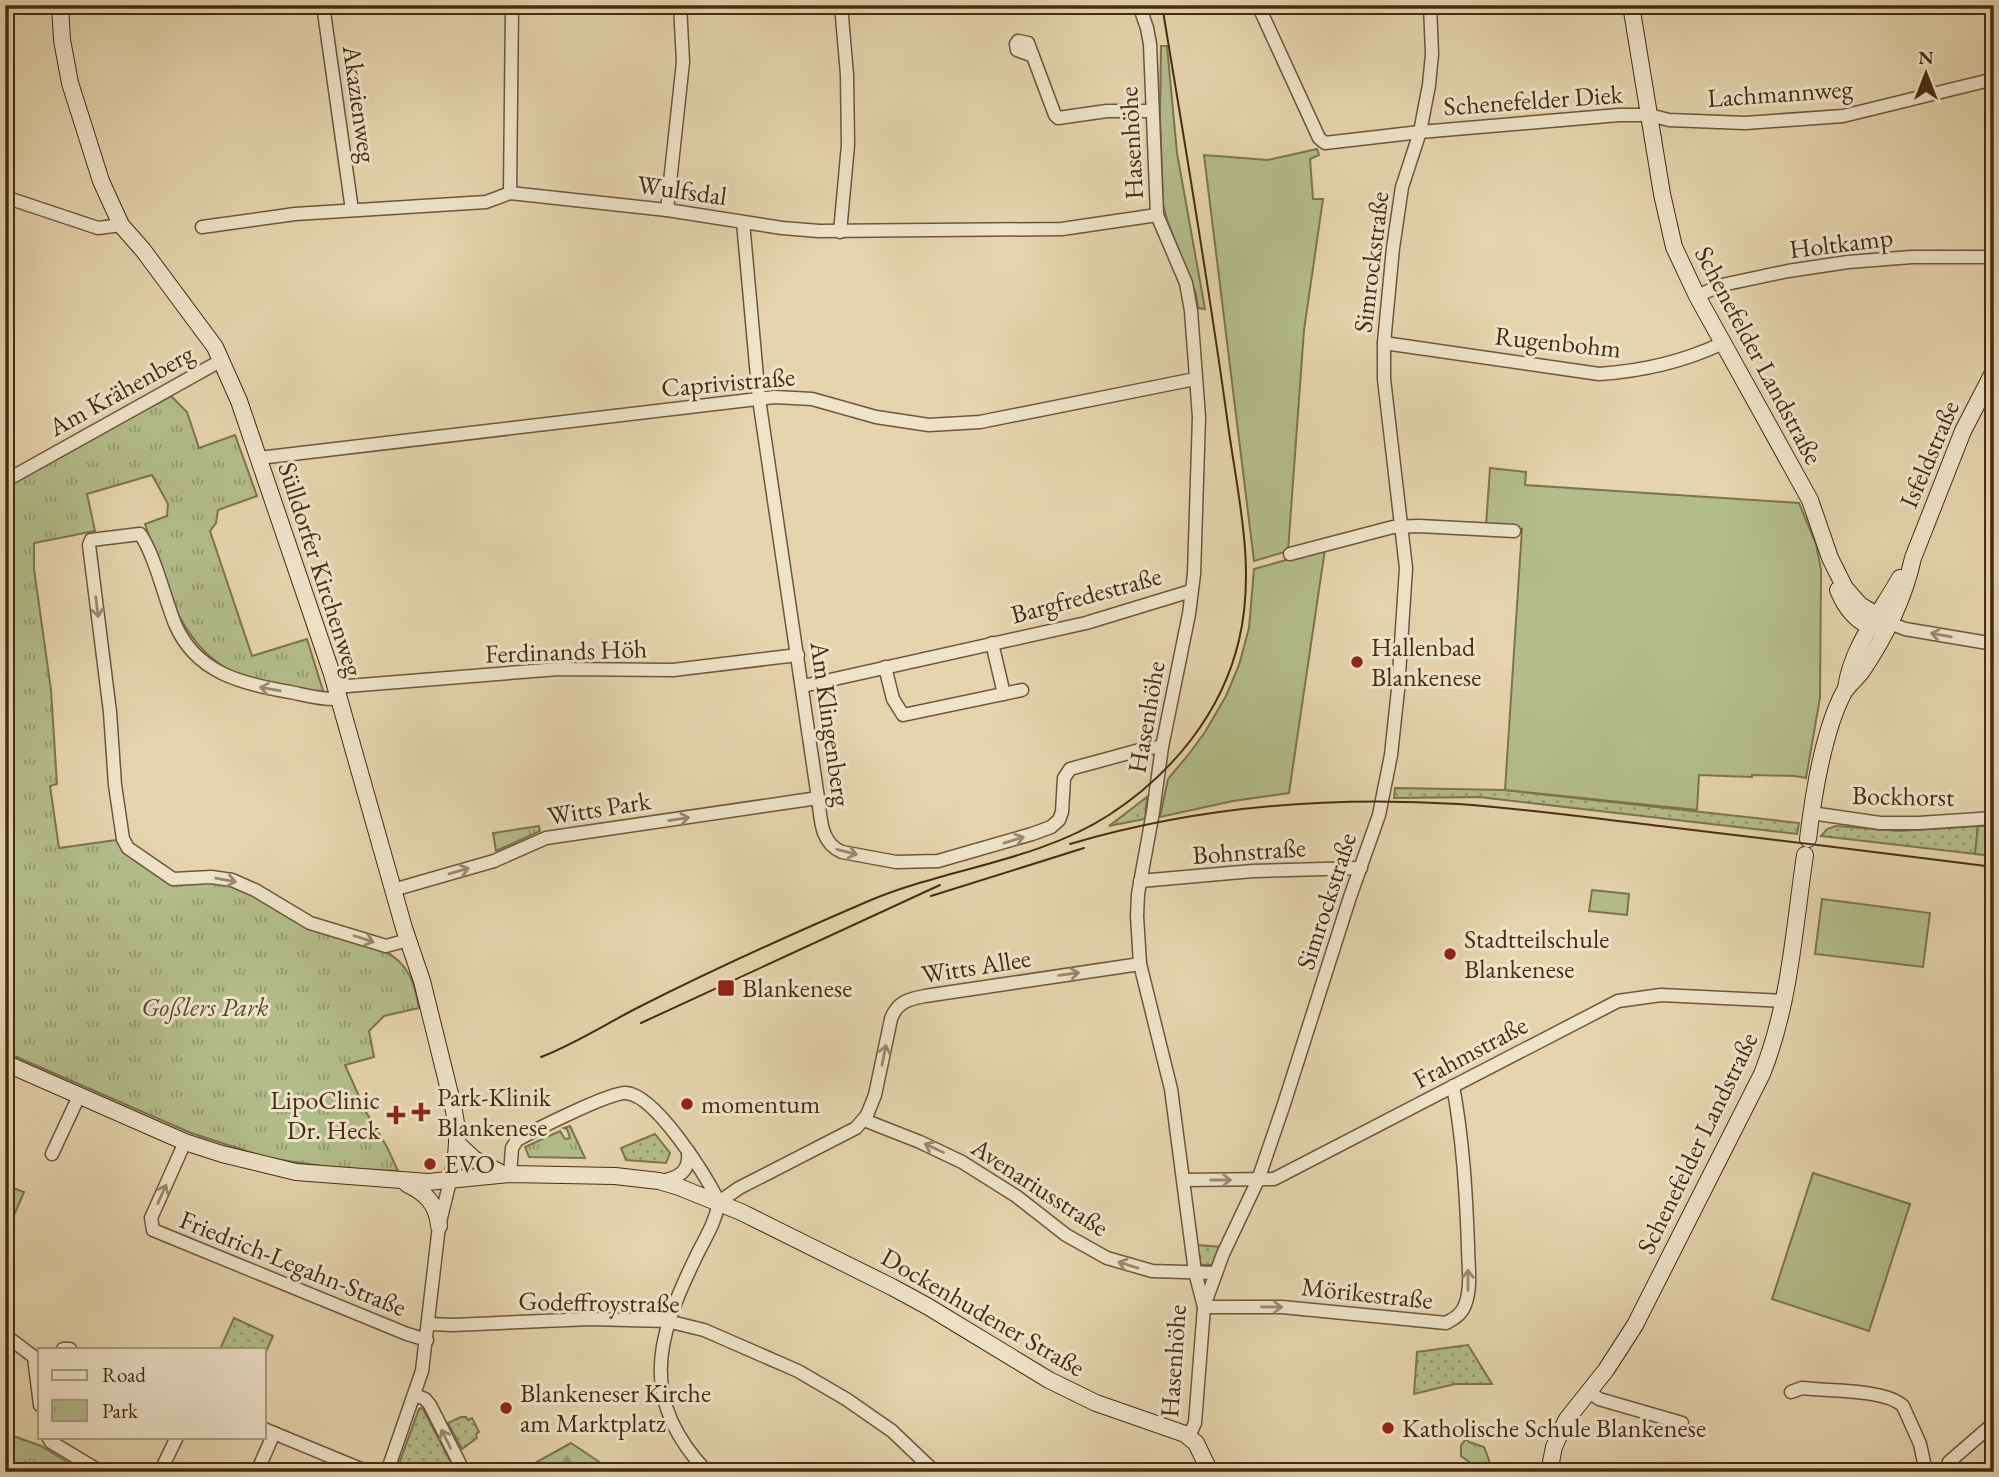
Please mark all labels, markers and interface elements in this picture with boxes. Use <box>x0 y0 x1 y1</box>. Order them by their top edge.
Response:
north arrow <box>1890 38 1960 108</box>
street label: Akazienweg <box>335 42 385 165</box>
text: N <box>1918 45 1934 70</box>
street label: Lachmannweg <box>1706 71 1854 115</box>
street label: Schenefelder Diek <box>1442 77 1625 123</box>
street label: Hasenhöhe <box>1111 86 1151 200</box>
street label: Wulfsdal <box>635 167 729 213</box>
street label: Simrockstraße <box>1345 190 1397 334</box>
street label: Holtkamp <box>1787 220 1895 266</box>
street label: Schenefelder Landstraße <box>1687 240 1831 470</box>
street label: Rugenbohm <box>1493 318 1623 366</box>
street label: Am Krähenberg <box>41 336 200 444</box>
street label: Caprivistraße <box>660 359 796 405</box>
street label: Isfeldstraße <box>1891 395 1967 513</box>
street label: Sülldorfer Kirchenweg <box>270 458 372 681</box>
street label: Bargfredestraße <box>1007 559 1165 631</box>
one-way arrow <box>90 596 103 618</box>
one-way arrow <box>1930 628 1953 641</box>
place label: Hallenbad Blankenese <box>1371 630 1481 694</box>
street label: Ferdinands Höh <box>484 631 648 671</box>
street label: Am Klingenberg <box>802 638 859 809</box>
marker: Hallenbad Blankenese <box>1349 654 1365 670</box>
street label: Hasenhöhe <box>1119 658 1173 776</box>
one-way arrow <box>259 682 282 695</box>
street label: Bockhorst <box>1852 778 1954 814</box>
street label: Witts Park <box>545 783 654 833</box>
one-way arrow <box>667 812 690 825</box>
street label: Simrockstraße <box>1288 828 1364 974</box>
street label: Bohnstraße <box>1191 830 1307 872</box>
one-way arrow <box>1003 832 1025 845</box>
one-way arrow <box>835 846 858 859</box>
one-way arrow <box>448 863 470 876</box>
one-way arrow <box>214 874 237 887</box>
place label: Stadtteilschule Blankenese <box>1464 922 1609 986</box>
one-way arrow <box>353 933 375 946</box>
street label: Witts Allee <box>919 941 1033 991</box>
marker: Stadtteilschule Blankenese <box>1442 946 1458 962</box>
one-way arrow <box>1057 967 1080 980</box>
place label: Blankenese <box>742 971 852 1005</box>
marker: Blankenese <box>716 978 736 998</box>
park label: Goßlers Park <box>141 990 269 1024</box>
street label: Frahmstraße <box>1407 1008 1533 1096</box>
street label: Schenefelder Landstraße <box>1629 1027 1765 1259</box>
one-way arrow <box>877 1045 891 1067</box>
place label: Park-Klinik Blankenese <box>437 1080 552 1144</box>
place label: LipoClinic Dr. Heck <box>270 1083 381 1147</box>
place label: momentum <box>701 1087 820 1121</box>
marker: momentum <box>679 1096 695 1112</box>
marker: Park-Klinik Blankenese <box>411 1102 431 1122</box>
marker: LipoClinic Dr. Heck <box>386 1105 406 1125</box>
street label: Avenariusstraße <box>964 1129 1115 1244</box>
one-way arrow <box>924 1141 945 1154</box>
place label: EVO <box>444 1147 495 1181</box>
marker: EVO <box>422 1156 438 1172</box>
one-way arrow <box>1209 1173 1232 1187</box>
one-way arrow <box>156 1183 169 1205</box>
street label: Friedrich-Legahn-Straße <box>175 1202 411 1324</box>
street label: Dockenhudener Straße <box>875 1240 1091 1384</box>
one-way arrow <box>1117 1257 1139 1270</box>
street label: Mörikestraße <box>1300 1269 1434 1317</box>
one-way arrow <box>1461 1269 1475 1292</box>
street label: Godeffroystraße <box>518 1284 680 1320</box>
one-way arrow <box>1260 1301 1283 1314</box>
street label: Hasenhöhe <box>1152 1303 1194 1419</box>
legend <box>38 1348 266 1438</box>
text: Road <box>102 1361 146 1388</box>
place label: Blankeneser Kirche am Marktplatz <box>520 1376 711 1440</box>
text: Park <box>102 1397 139 1424</box>
marker: Blankeneser Kirche am Marktplatz <box>498 1400 514 1416</box>
place label: Katholische Schule Blankenese <box>1402 1411 1706 1445</box>
marker: Katholische Schule Blankenese <box>1380 1420 1396 1436</box>
one-way arrow <box>439 1429 453 1450</box>

